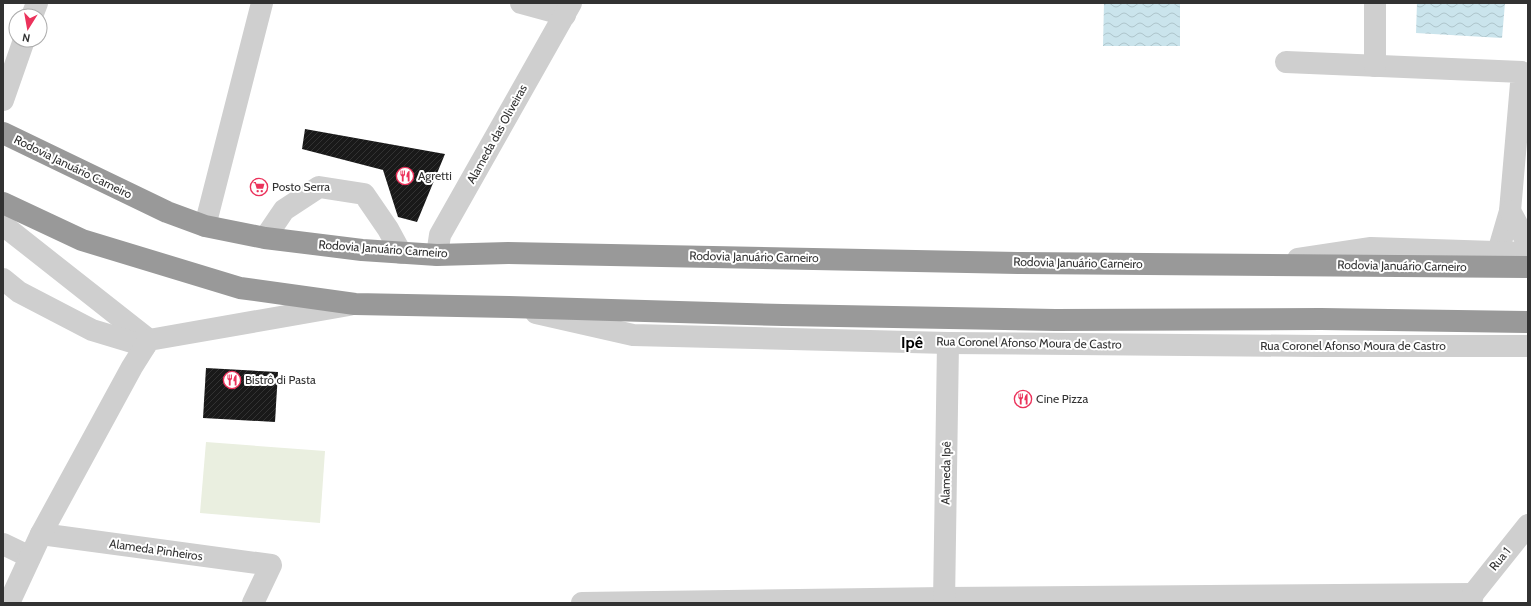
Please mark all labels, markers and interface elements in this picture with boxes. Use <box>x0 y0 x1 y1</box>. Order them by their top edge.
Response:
north arrow <box>8 8 48 48</box>
text: N <box>21 30 31 45</box>
street label: Alameda das Oliveiras <box>463 81 530 186</box>
street label: Rodovia Januário Carneiro <box>12 131 135 202</box>
restaurant icon: Agretti <box>395 166 415 186</box>
place label: Agretti <box>418 168 452 183</box>
supermarket icon: Posto Serra <box>249 177 269 197</box>
place label: Posto Serra <box>272 179 330 194</box>
street label: Rodovia Januário Carneiro <box>318 237 448 261</box>
street label: Rodovia Januário Carneiro <box>689 248 819 265</box>
street label: Rodovia Januário Carneiro <box>1013 254 1143 271</box>
street label: Rodovia Januário Carneiro <box>1337 257 1467 274</box>
district label: Ipê <box>901 333 923 352</box>
street label: Rua Coronel Afonso Moura de Castro <box>936 333 1122 352</box>
street label: Rua Coronel Afonso Moura de Castro <box>1260 338 1446 353</box>
restaurant icon: Bistrô di Pasta <box>222 370 242 390</box>
place label: Bistrô di Pasta <box>245 372 316 387</box>
restaurant icon: Cine Pizza <box>1013 389 1033 409</box>
place label: Cine Pizza <box>1036 391 1089 406</box>
street label: Alameda Ipê <box>937 441 954 505</box>
street label: Alameda Pinheiros <box>108 536 204 563</box>
street label: Rua 1 <box>1486 544 1514 573</box>

